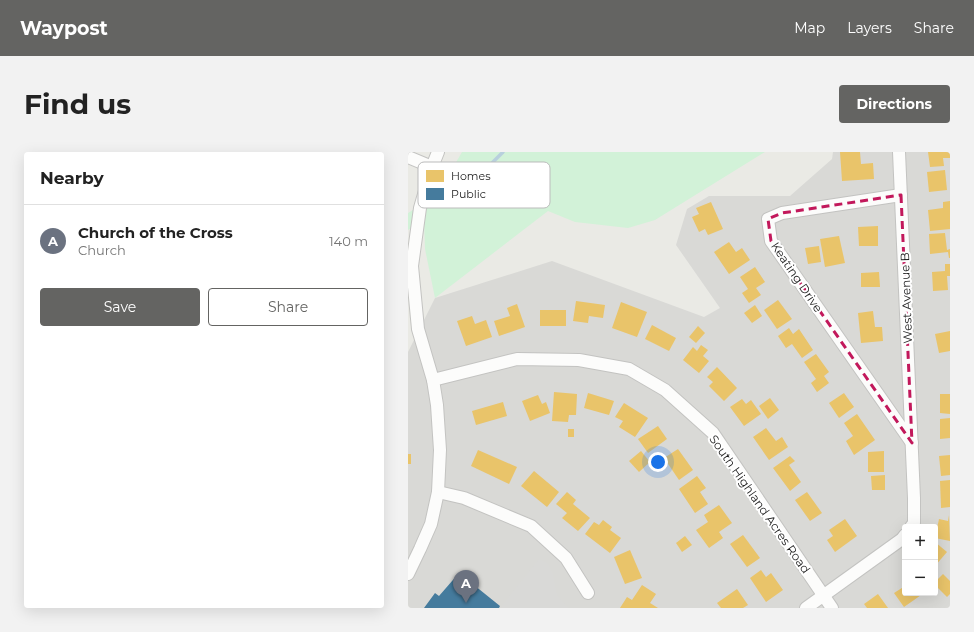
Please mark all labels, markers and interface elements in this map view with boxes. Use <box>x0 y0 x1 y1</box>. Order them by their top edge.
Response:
text: Waypost <box>20 17 108 40</box>
text: Map <box>794 19 825 37</box>
text: Layers <box>847 19 892 37</box>
text: Share <box>914 19 954 37</box>
button: Directions <box>839 85 950 123</box>
text: Find us <box>24 87 131 121</box>
legend <box>418 162 550 208</box>
text: Nearby <box>40 168 104 188</box>
text: Homes <box>451 169 491 183</box>
text: Public <box>451 187 486 201</box>
text: Church of the Cross <box>78 223 233 242</box>
text: A <box>48 233 58 249</box>
text: 140 m <box>329 233 368 249</box>
street label: Keating Drive <box>768 239 826 315</box>
text: Church <box>78 242 126 258</box>
street label: West Avenue B <box>897 252 915 344</box>
button: Save <box>40 288 200 326</box>
button: Share <box>208 288 368 326</box>
street label: South Highland Acres Road <box>706 432 814 576</box>
your location <box>648 452 668 472</box>
map controls <box>902 524 938 596</box>
button: + <box>902 524 938 560</box>
button: − <box>902 560 938 596</box>
pin: A <box>453 570 479 603</box>

